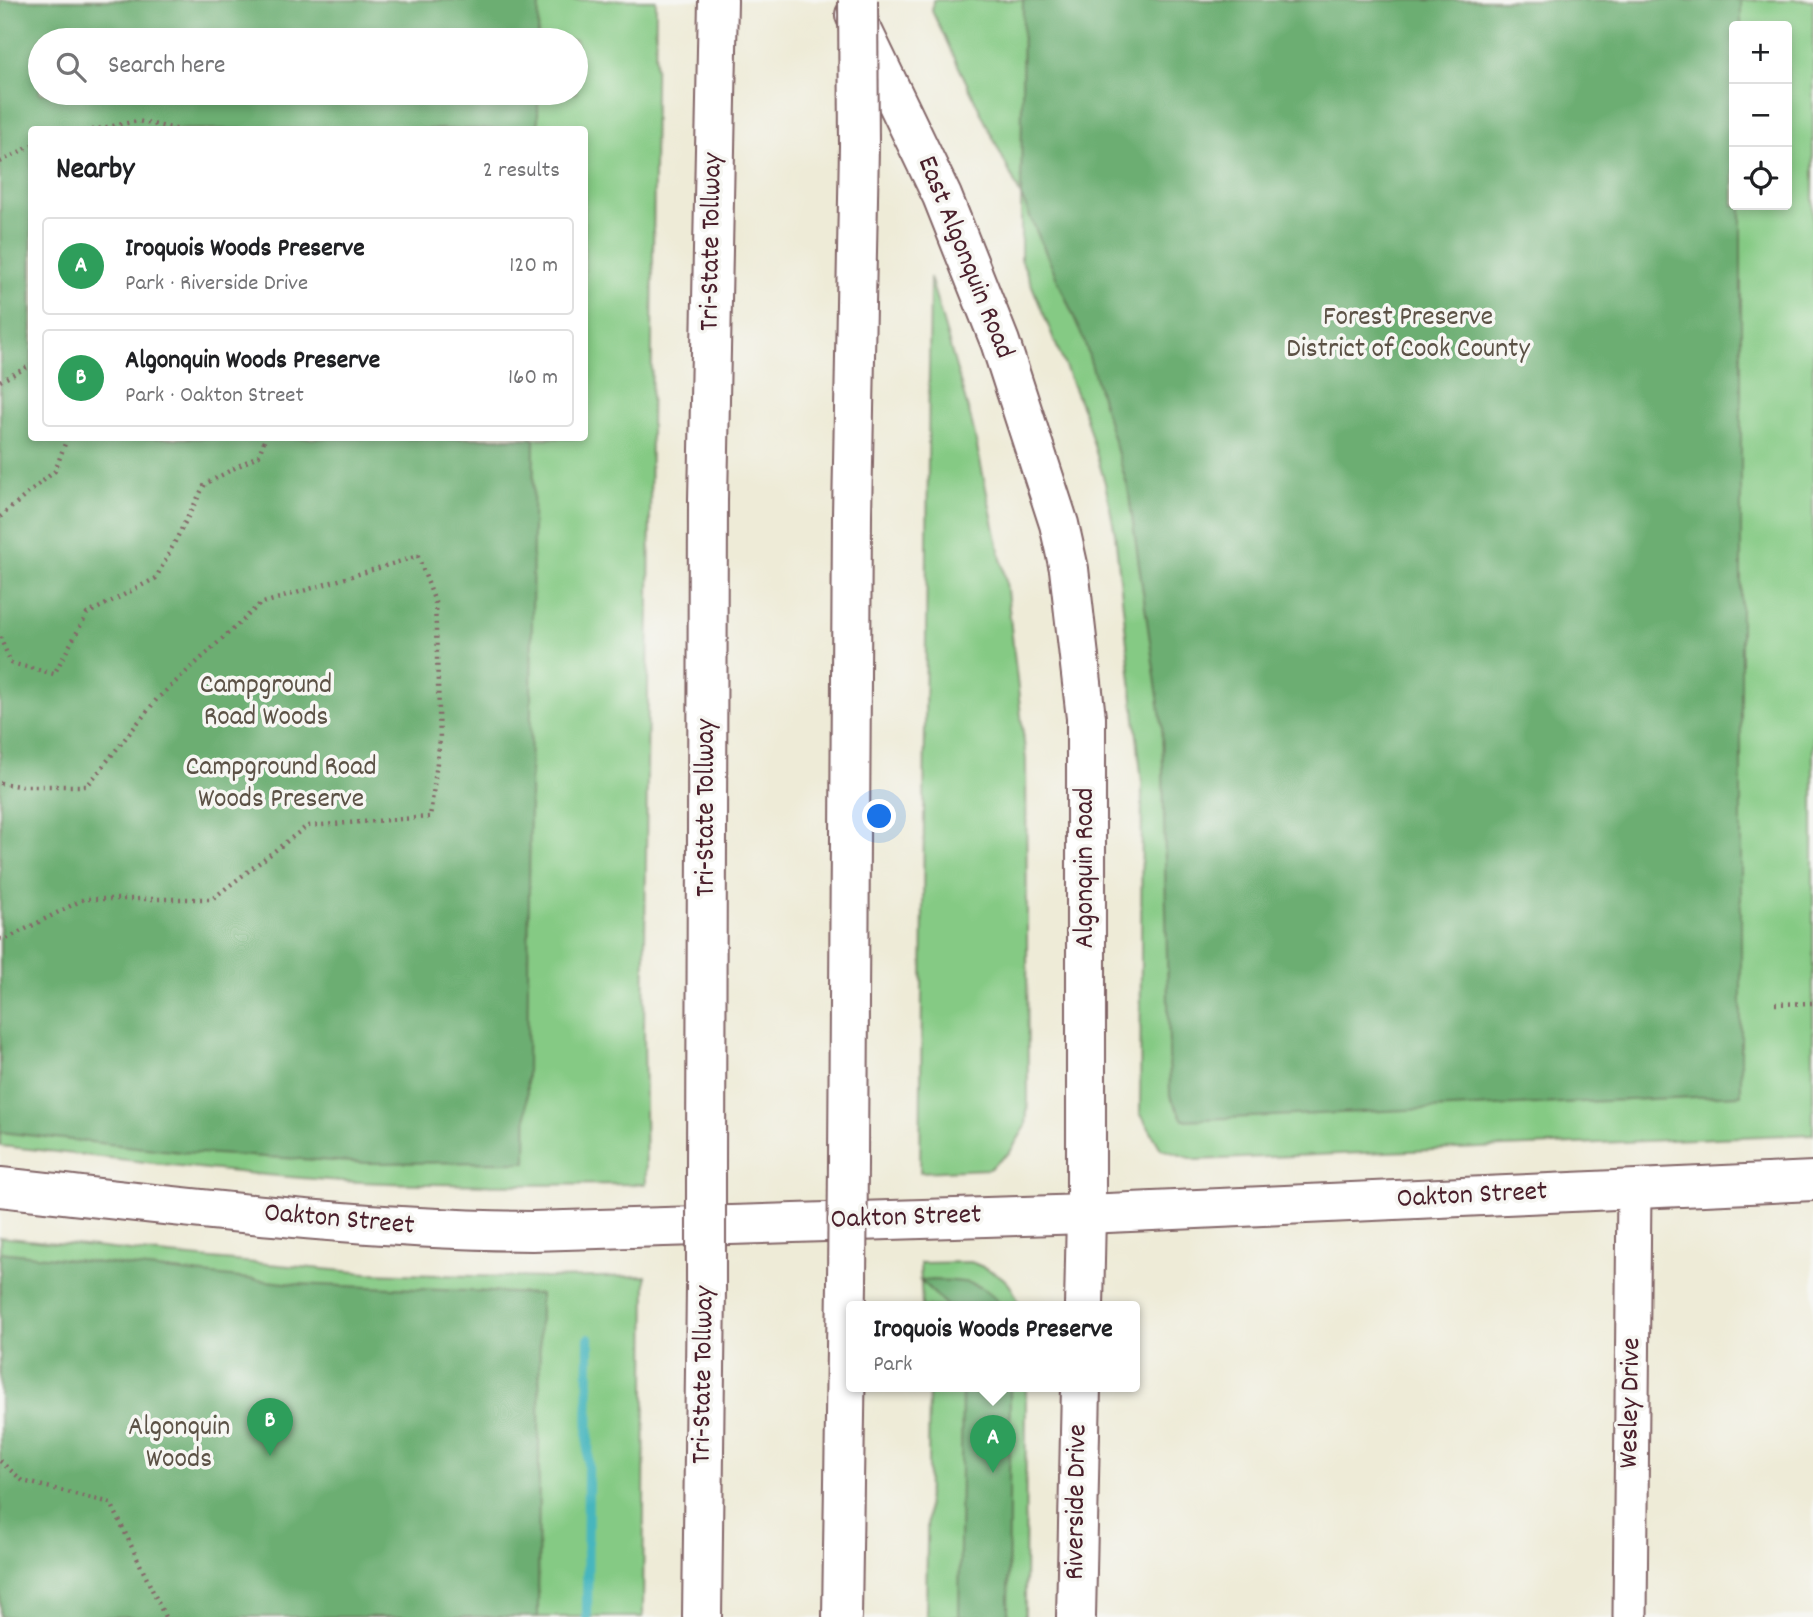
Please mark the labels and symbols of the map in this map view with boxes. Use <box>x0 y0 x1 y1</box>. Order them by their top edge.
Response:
street label: East Algonquin Road <box>905 151 1023 365</box>
street label: Tri-State Tollway <box>691 152 735 331</box>
park label: Forest Preserve District of Cook County <box>1286 299 1530 371</box>
park label: Campground Road Woods <box>200 667 332 739</box>
street label: Tri-State Tollway <box>688 718 728 897</box>
park label: Campground Road Woods Preserve <box>185 749 377 821</box>
street label: Algonquin Road <box>1067 788 1107 948</box>
your location <box>862 799 896 833</box>
street label: Oakton Street <box>1396 1173 1548 1221</box>
street label: Oakton Street <box>262 1195 416 1247</box>
street label: Oakton Street <box>830 1196 982 1242</box>
street label: Tri-State Tollway <box>683 1285 727 1464</box>
street label: Wesley Drive <box>1611 1337 1653 1469</box>
pin: B <box>247 1398 293 1456</box>
park label: Algonquin Woods <box>128 1409 230 1481</box>
pin: A <box>970 1415 1016 1473</box>
street label: Riverside Drive <box>1057 1424 1099 1580</box>

